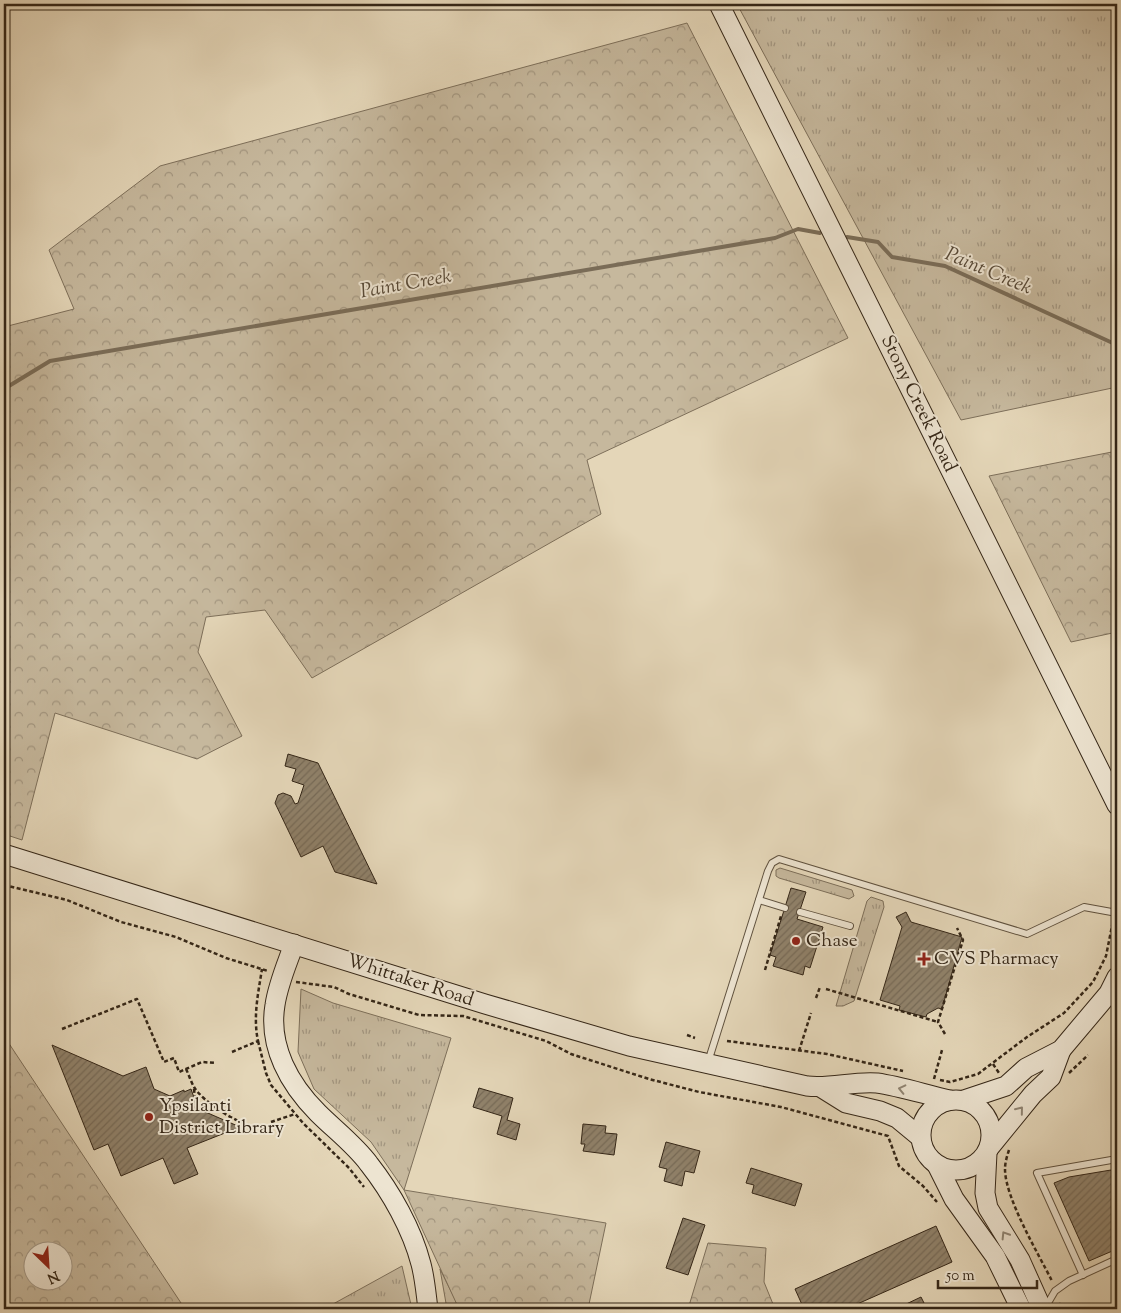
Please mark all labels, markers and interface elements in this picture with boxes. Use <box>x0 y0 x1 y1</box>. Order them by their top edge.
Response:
water label: Paint Creek <box>940 241 1036 303</box>
water label: Paint Creek <box>358 263 454 307</box>
street label: Stony Creek Road <box>873 331 963 477</box>
place label: Chase <box>806 928 858 955</box>
marker: Chase <box>790 935 802 947</box>
place label: CVS Pharmacy <box>934 946 1059 973</box>
street label: Whittaker Road <box>343 948 477 1014</box>
marker: CVS Pharmacy <box>918 953 930 965</box>
one-way arrow <box>898 1084 907 1095</box>
place label: Ypsilanti District Library <box>159 1093 285 1142</box>
one-way arrow <box>1015 1107 1023 1116</box>
marker: Ypsilanti District Library <box>143 1111 155 1123</box>
one-way arrow <box>1001 1231 1011 1240</box>
north arrow <box>22 1240 72 1290</box>
scale bar <box>938 1258 1037 1290</box>
text: N <box>43 1265 62 1287</box>
text: 50 m <box>945 1266 975 1287</box>

